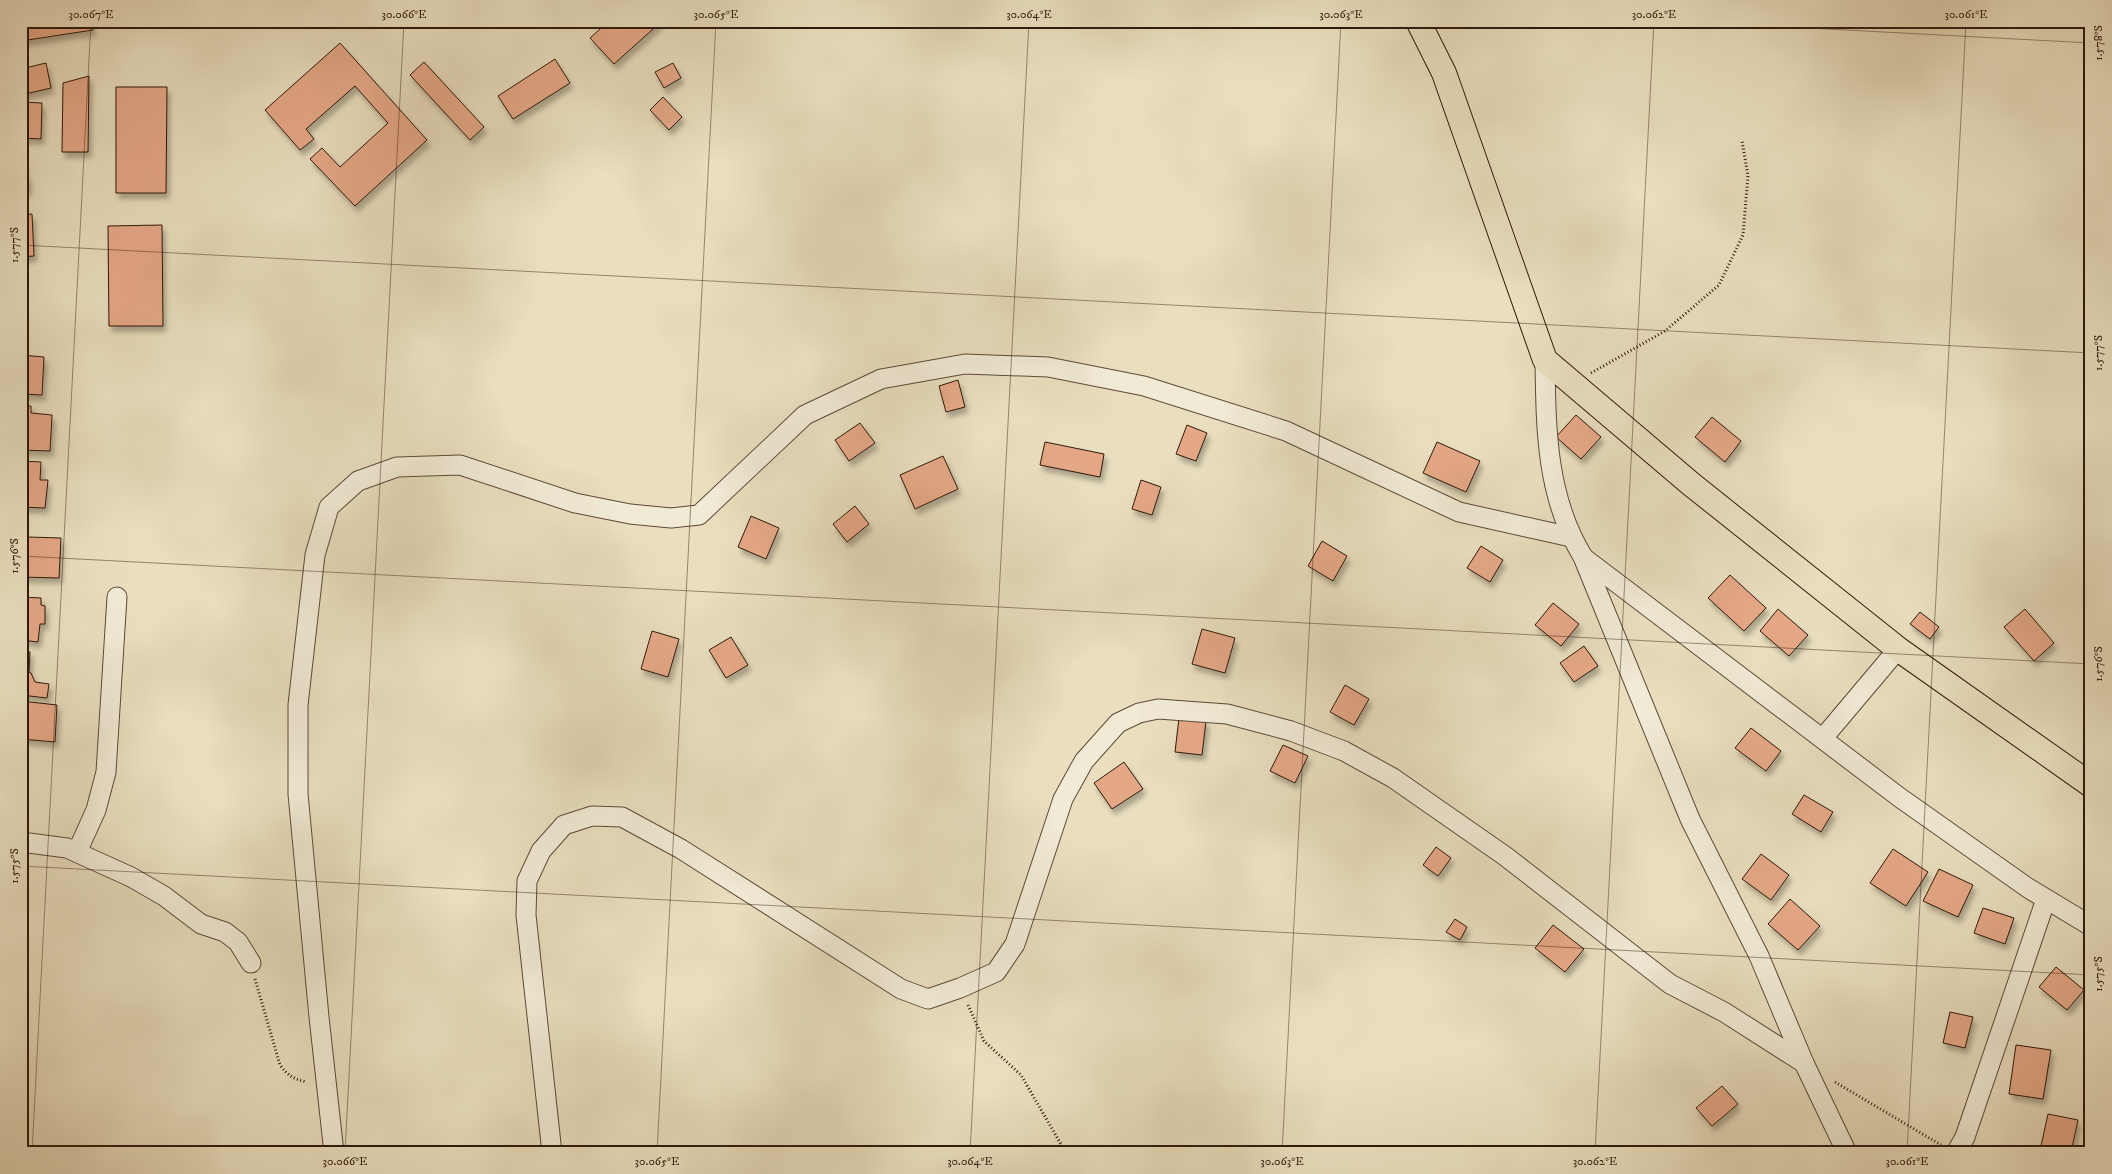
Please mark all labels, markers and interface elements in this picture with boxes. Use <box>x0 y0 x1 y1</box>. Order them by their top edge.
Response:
text: 30.067°E <box>68 7 114 22</box>
text: 30.066°E <box>381 7 427 22</box>
text: 30.065°E <box>694 7 739 22</box>
text: 30.064°E <box>1006 7 1052 22</box>
text: 30.063°E <box>1319 7 1363 22</box>
text: 30.062°E <box>1632 7 1677 22</box>
text: 30.061°E <box>1944 7 1988 22</box>
text: 1.578°S <box>2091 25 2106 61</box>
text: 1.577°S <box>7 227 22 263</box>
text: 1.577°S <box>2091 335 2106 371</box>
text: 1.576°S <box>7 538 22 574</box>
text: 1.576°S <box>2091 646 2106 682</box>
text: 1.575°S <box>7 848 22 884</box>
text: 1.575°S <box>2091 956 2106 992</box>
text: 30.066°E <box>322 1154 368 1169</box>
text: 30.065°E <box>635 1154 680 1169</box>
text: 30.064°E <box>947 1154 993 1169</box>
text: 30.063°E <box>1260 1154 1304 1169</box>
text: 30.062°E <box>1573 1154 1618 1169</box>
text: 30.061°E <box>1885 1154 1929 1169</box>

